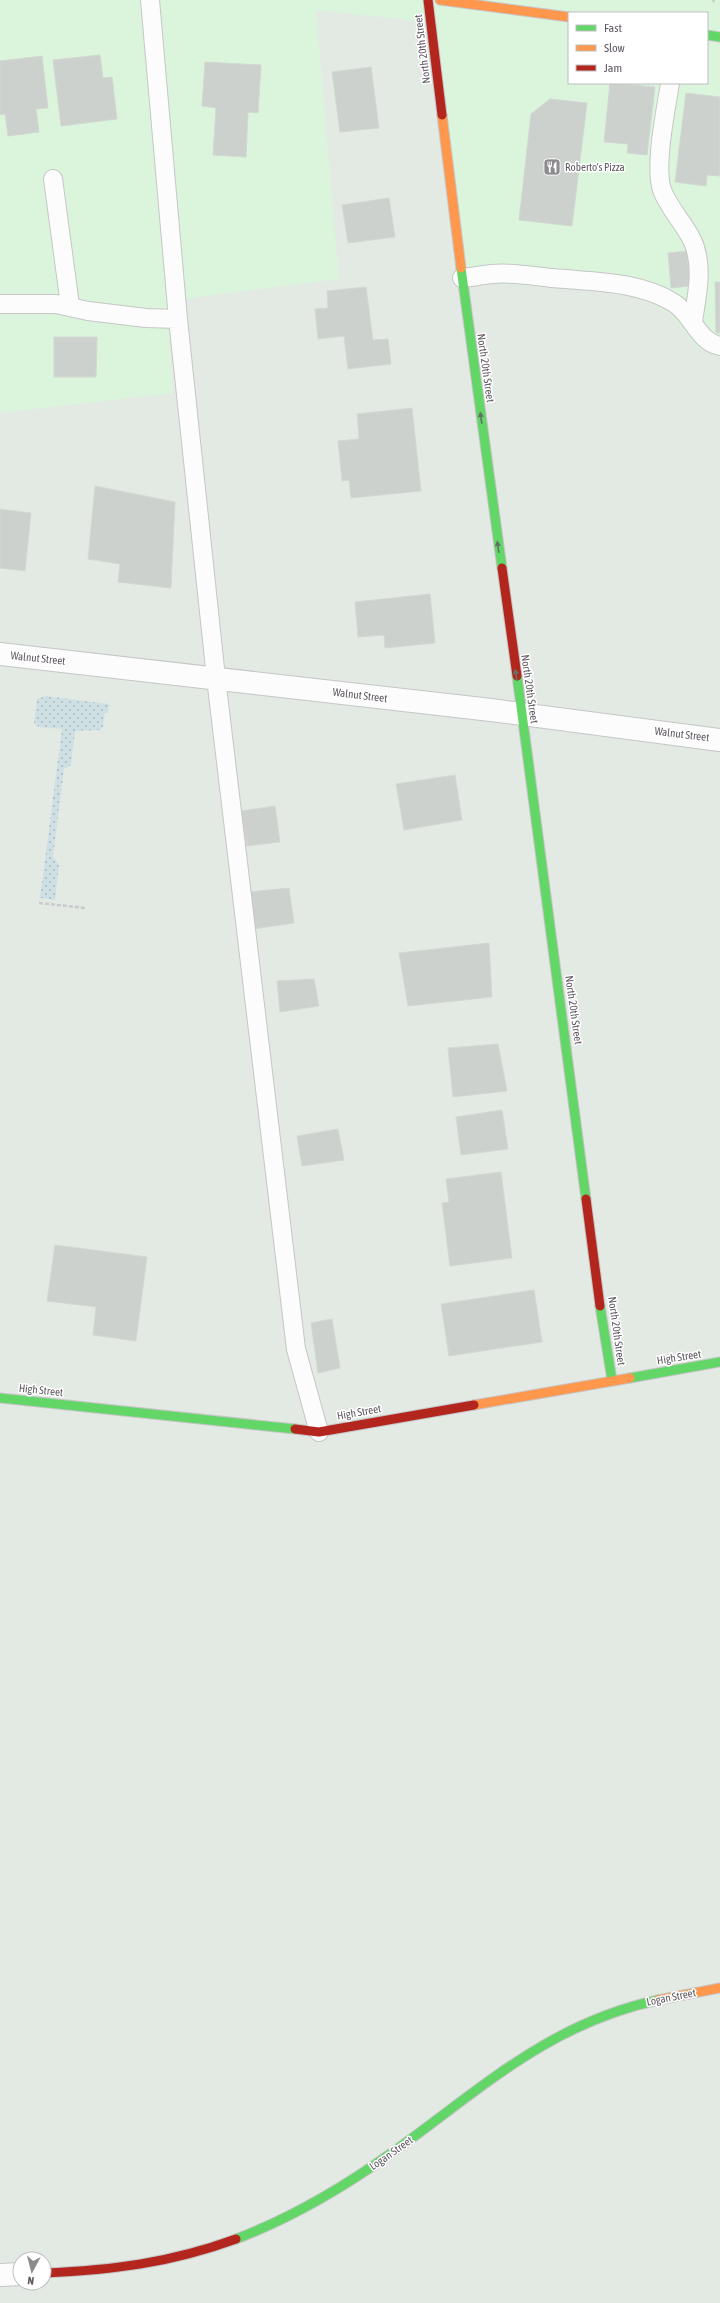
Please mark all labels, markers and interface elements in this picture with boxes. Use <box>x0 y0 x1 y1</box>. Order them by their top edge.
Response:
legend <box>568 12 708 84</box>
street label: North 20th Street <box>412 14 432 84</box>
text: Fast <box>604 21 622 35</box>
text: Slow <box>604 41 625 55</box>
text: Jam <box>604 61 622 75</box>
restaurant icon: Roberto's Pizza <box>542 157 562 177</box>
place label: Roberto's Pizza <box>565 161 625 173</box>
street label: North 20th Street <box>475 333 497 403</box>
one-way arrow <box>478 412 484 424</box>
one-way arrow <box>495 540 501 553</box>
street label: Walnut Street <box>10 649 66 667</box>
street label: North 20th Street <box>519 654 541 724</box>
one-way arrow <box>513 669 519 681</box>
street label: Walnut Street <box>332 686 388 704</box>
street label: Walnut Street <box>654 725 710 743</box>
street label: North 20th Street <box>563 975 585 1045</box>
street label: North 20th Street <box>606 1296 628 1366</box>
street label: High Street <box>656 1348 702 1366</box>
street label: High Street <box>18 1382 64 1398</box>
street label: High Street <box>336 1402 382 1422</box>
street label: Logan Street <box>645 1986 697 2008</box>
street label: Logan Street <box>367 2134 415 2172</box>
north arrow <box>12 2251 52 2291</box>
text: N <box>27 2275 35 2287</box>

